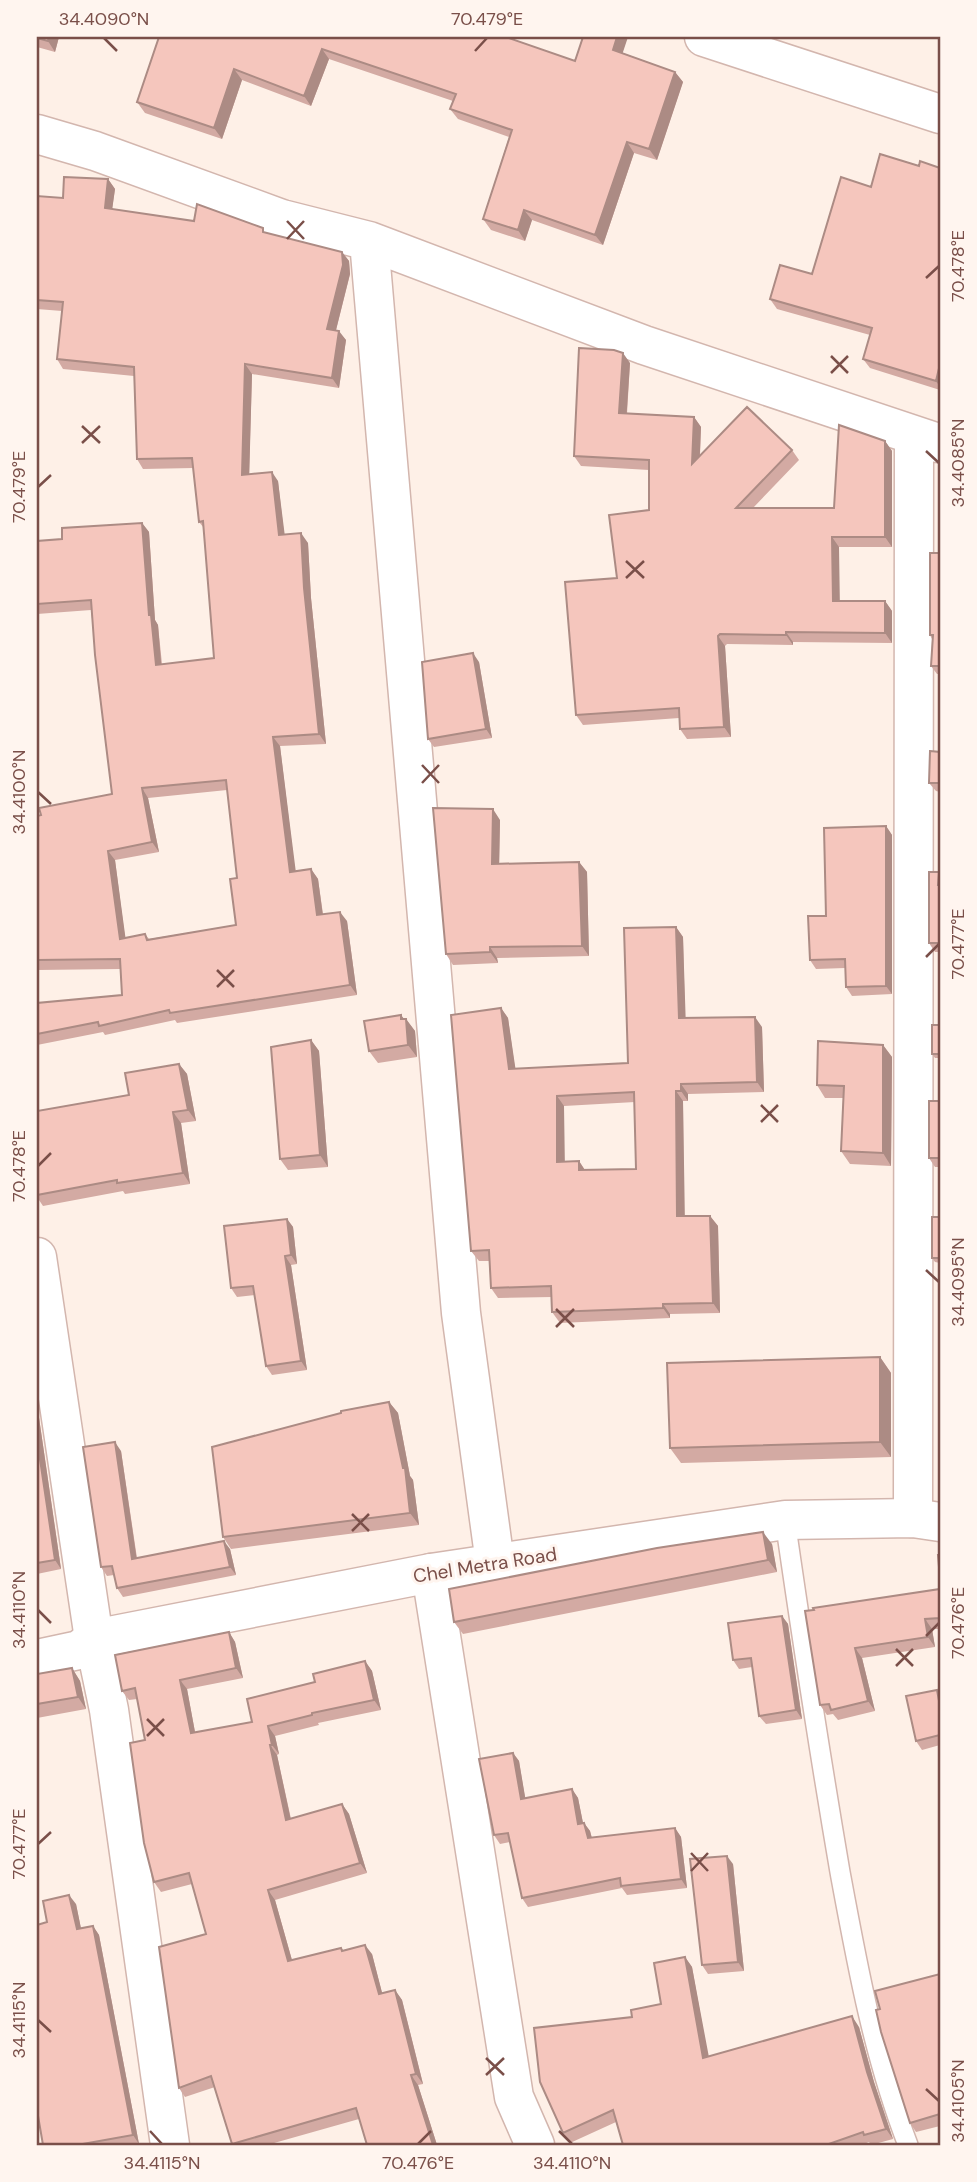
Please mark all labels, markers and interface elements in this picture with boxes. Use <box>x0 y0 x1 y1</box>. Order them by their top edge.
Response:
text: 34.4090°N <box>59 7 149 31</box>
text: 70.479°E <box>451 7 523 31</box>
text: 70.478°E <box>946 230 970 302</box>
text: 34.4085°N <box>946 419 970 507</box>
text: 70.479°E <box>7 451 31 523</box>
text: 34.4100°N <box>7 750 31 834</box>
text: 70.477°E <box>946 908 970 980</box>
text: 70.478°E <box>7 1130 31 1202</box>
text: 34.4095°N <box>946 1237 970 1327</box>
street label: Chel Metra Road <box>411 1541 559 1589</box>
text: 34.4110°N <box>7 1571 31 1649</box>
text: 70.476°E <box>946 1587 970 1659</box>
text: 70.477°E <box>7 1808 31 1880</box>
text: 34.4115°N <box>7 1982 31 2058</box>
text: 34.4105°N <box>946 2059 970 2143</box>
text: 34.4115°N <box>124 2151 200 2175</box>
text: 70.476°E <box>382 2151 454 2175</box>
text: 34.4110°N <box>533 2151 611 2175</box>

